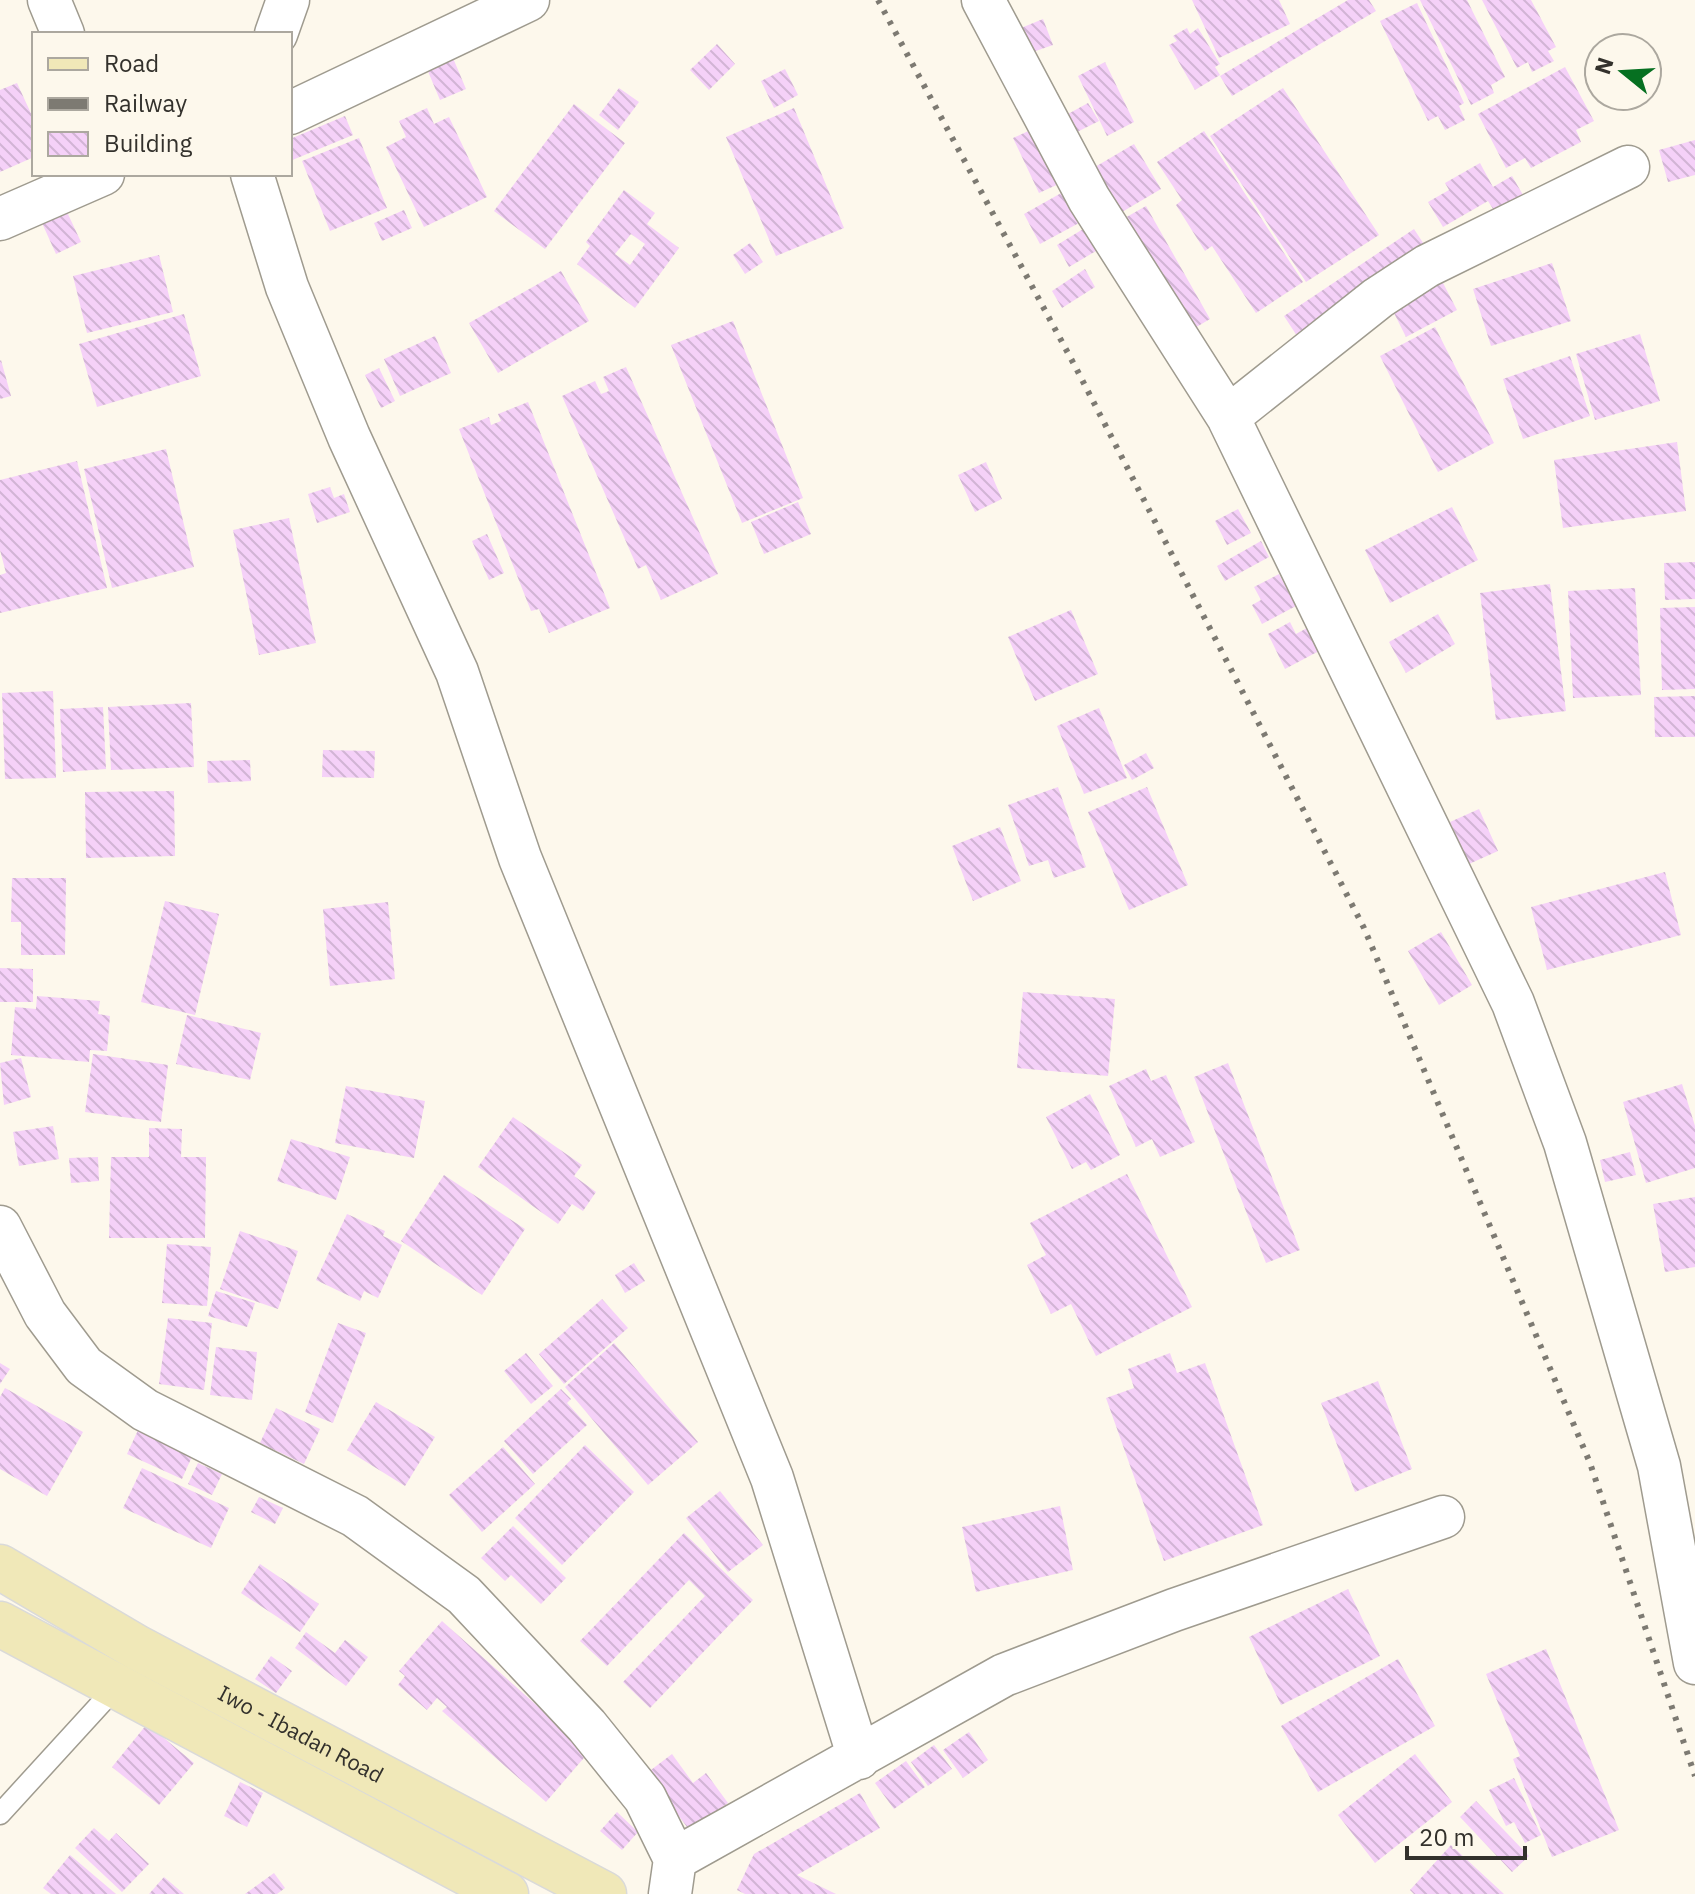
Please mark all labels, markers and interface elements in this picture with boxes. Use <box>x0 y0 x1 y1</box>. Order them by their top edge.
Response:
legend <box>32 32 292 176</box>
north arrow <box>1583 32 1663 112</box>
text: Road <box>104 47 159 79</box>
text: N <box>1587 54 1620 78</box>
text: Railway <box>104 87 187 119</box>
text: Building <box>104 127 192 159</box>
street label: Iwo - Ibadan Road <box>213 1678 389 1789</box>
scale bar <box>1407 1810 1525 1860</box>
text: 20 m <box>1419 1821 1474 1853</box>

